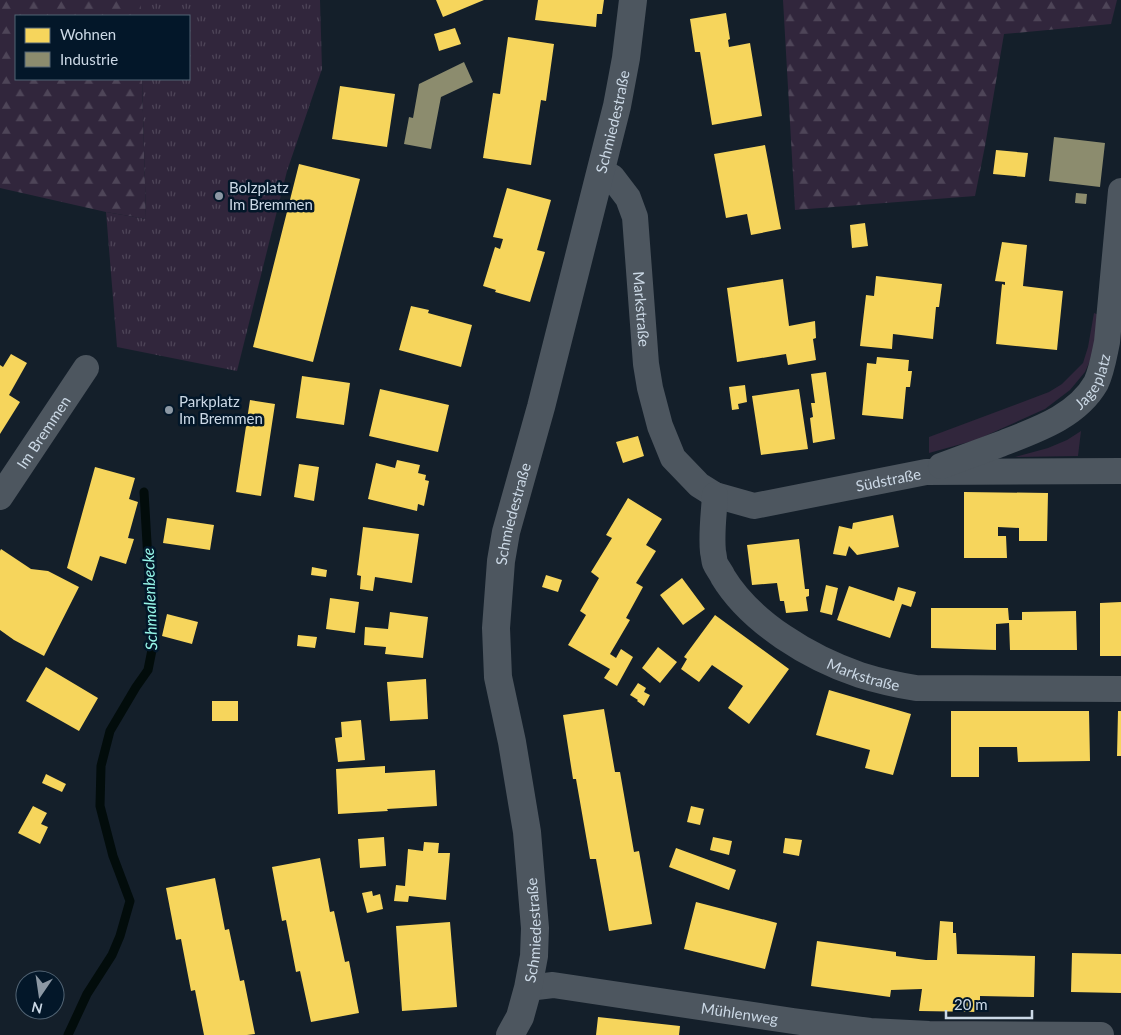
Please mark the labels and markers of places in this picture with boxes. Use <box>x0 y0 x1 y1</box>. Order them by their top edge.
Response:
place label: Bolzplatz Im Bremmen <box>229 178 313 213</box>
marker: Bolzplatz Im Bremmen <box>213 190 225 202</box>
place label: Parkplatz Im Bremmen <box>179 392 263 427</box>
marker: Parkplatz Im Bremmen <box>163 404 175 416</box>

